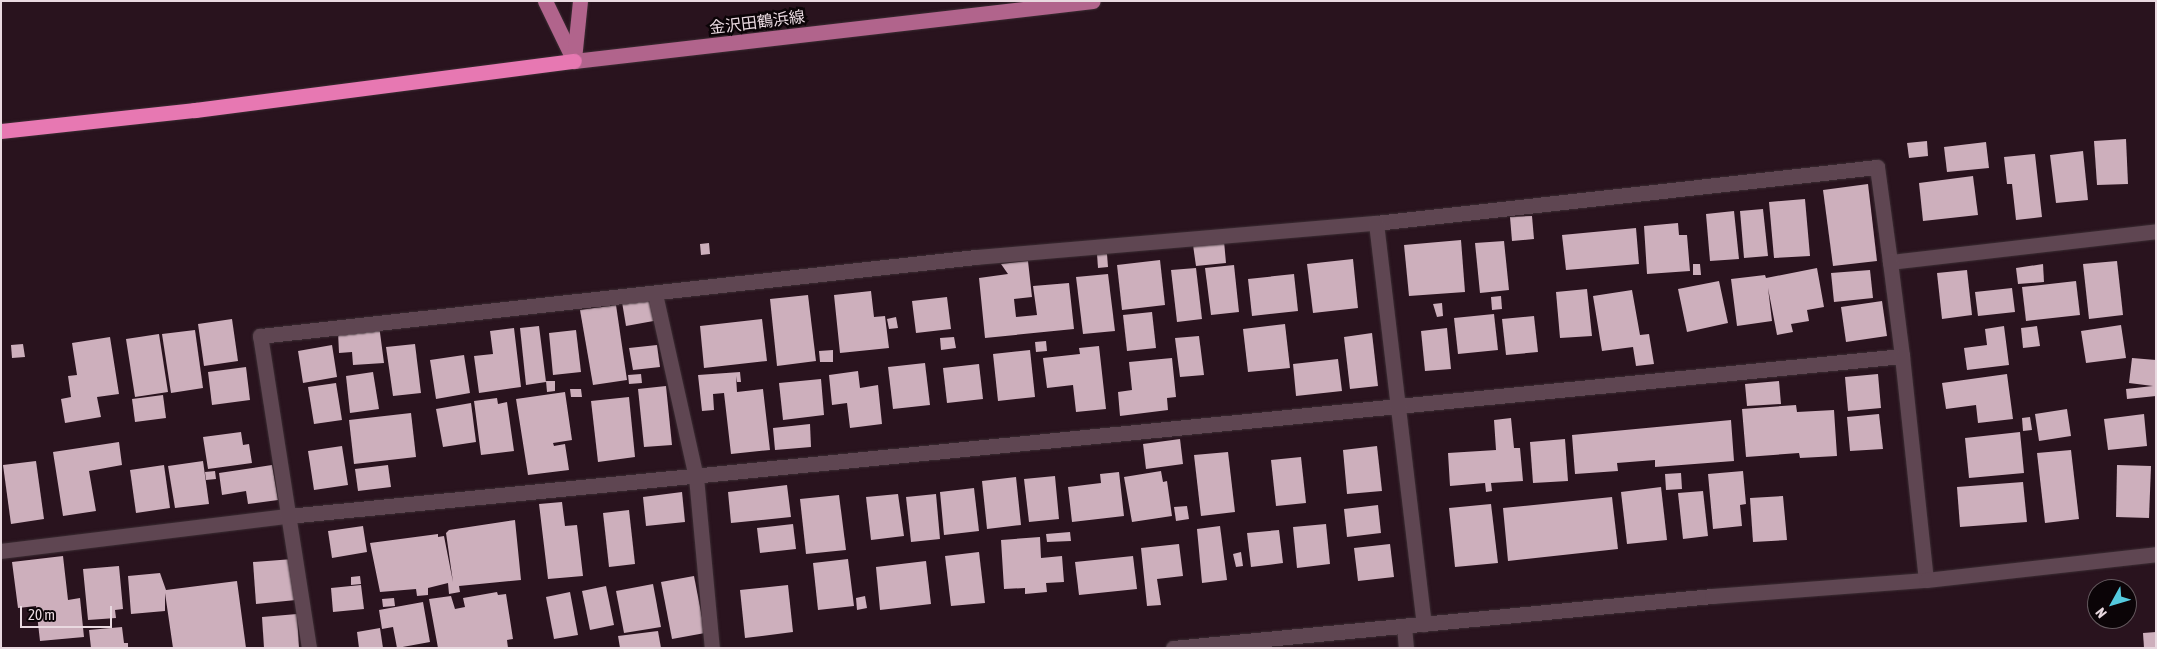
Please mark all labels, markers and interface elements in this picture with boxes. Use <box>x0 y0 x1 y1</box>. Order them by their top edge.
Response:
street label: 金沢田鶴浜線 <box>708 7 806 37</box>
north arrow <box>2087 579 2137 629</box>
scale bar <box>22 596 115 628</box>
text: N <box>2092 605 2110 621</box>
text: 20 m <box>28 606 55 623</box>

